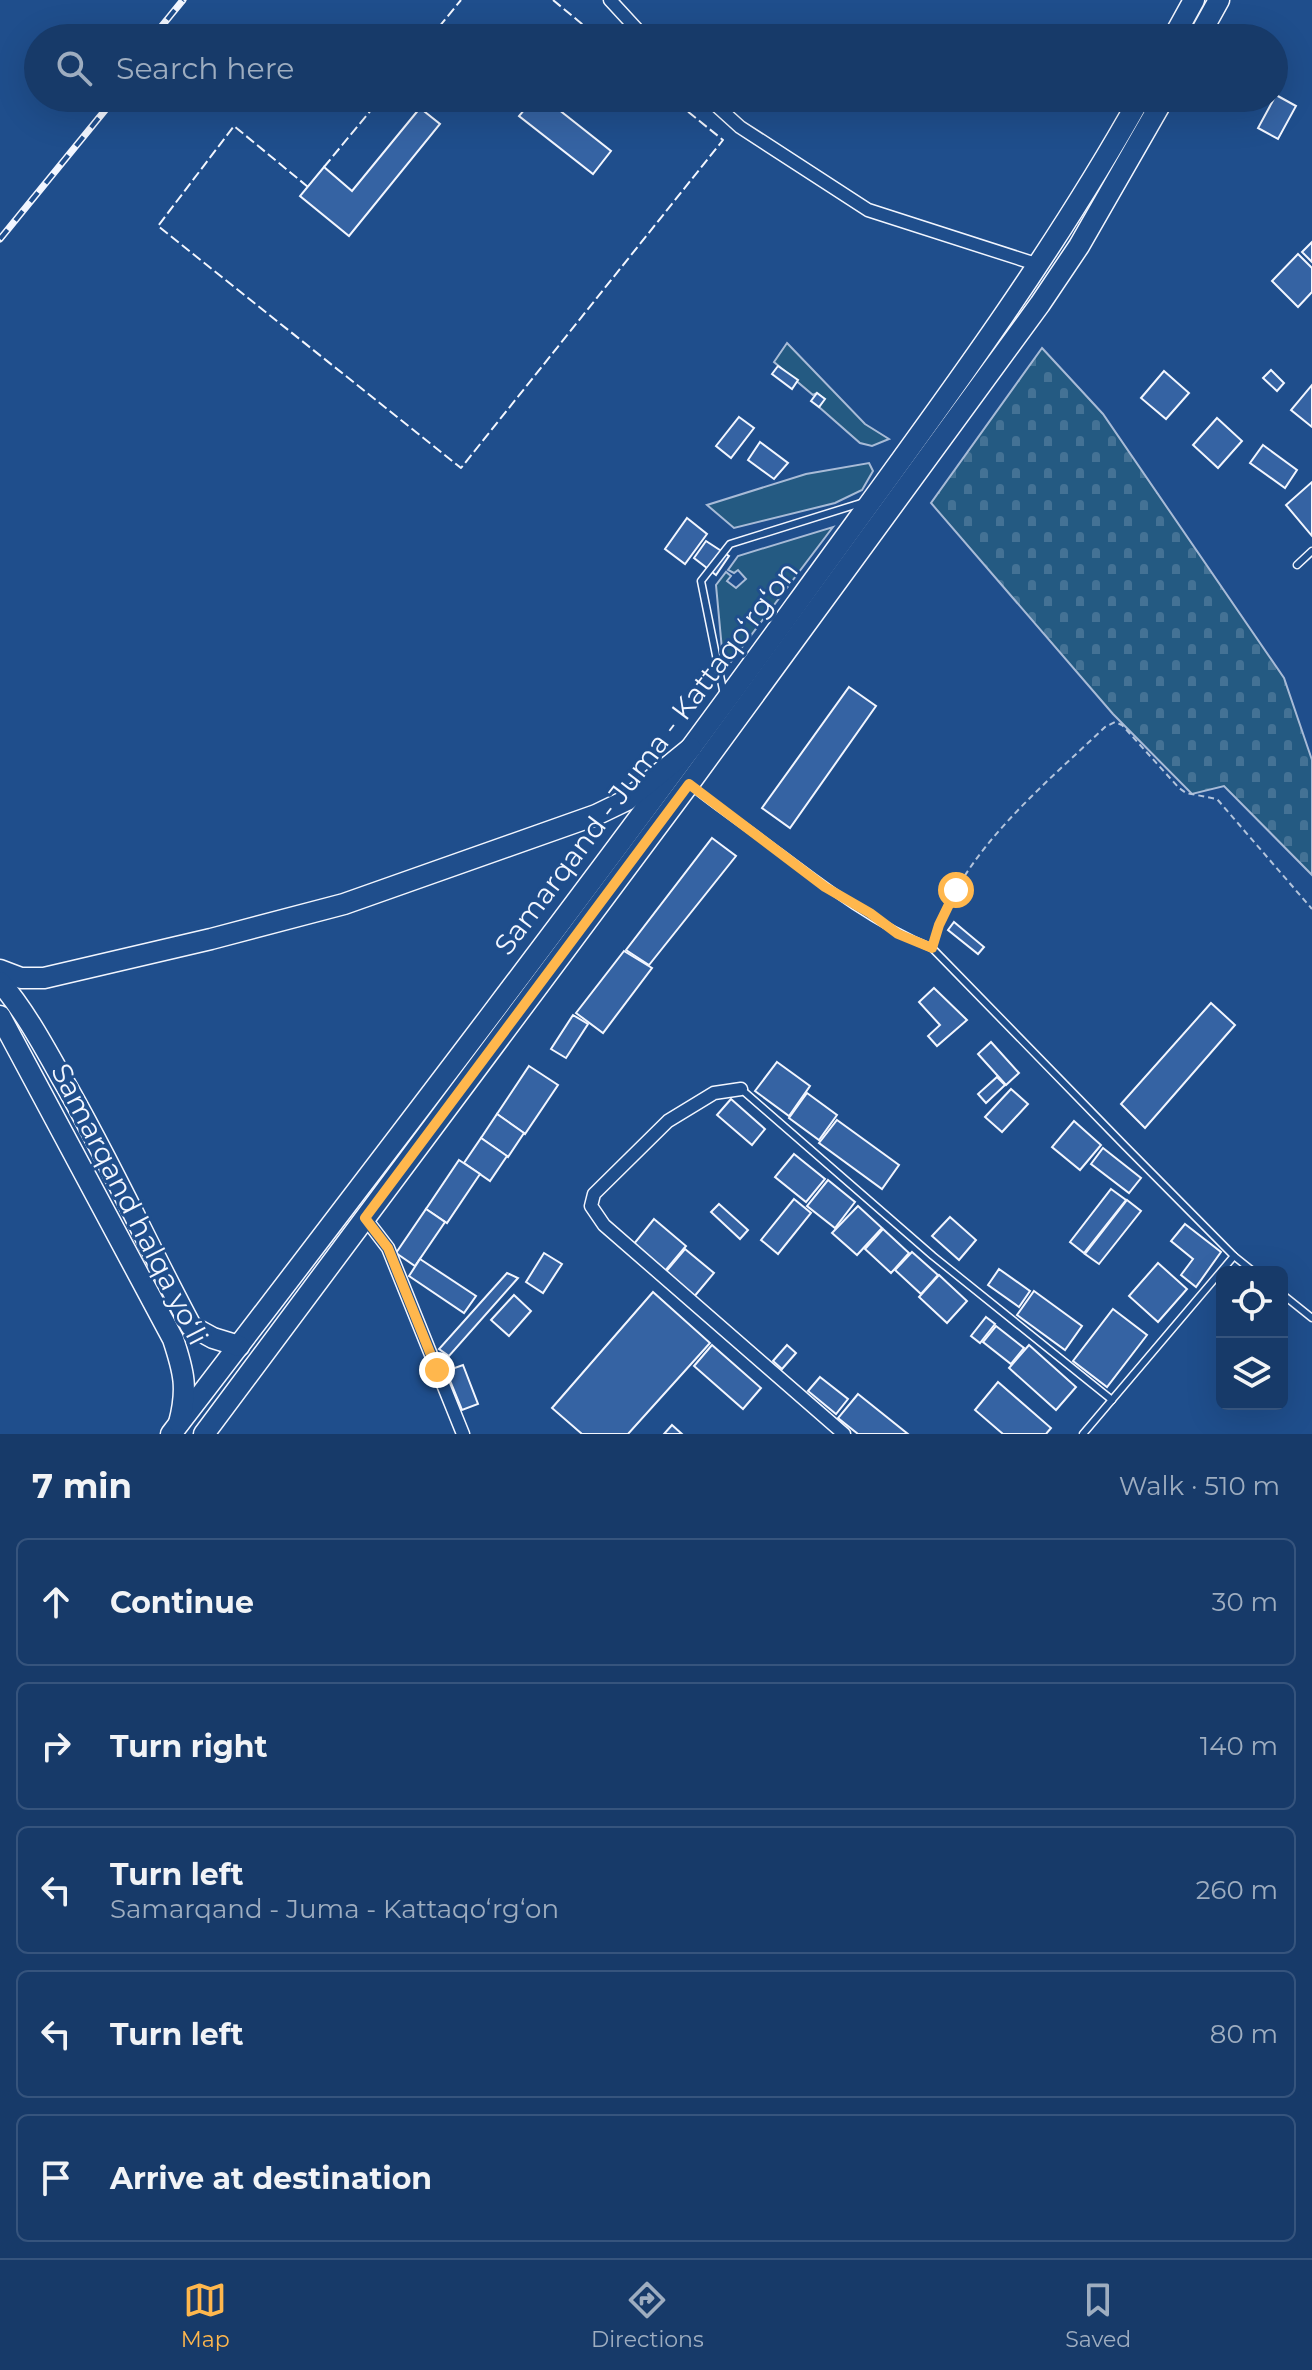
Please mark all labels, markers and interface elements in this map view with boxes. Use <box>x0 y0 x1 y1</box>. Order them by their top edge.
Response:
search box <box>24 24 1288 112</box>
icon: search <box>52 46 96 90</box>
text: Search here <box>116 50 294 87</box>
street label: Samarqand - Juma - Kattaqo‘rg‘on <box>487 555 805 961</box>
route start <box>938 872 974 908</box>
street label: Samarqand halqa yoʻli <box>44 1058 216 1350</box>
map controls <box>1216 1266 1288 1410</box>
button: locate <box>1216 1266 1288 1338</box>
button: layers <box>1216 1338 1288 1410</box>
route end <box>419 1352 455 1388</box>
text: 7 min <box>32 1465 132 1507</box>
text: Walk · 510 m <box>1119 1470 1280 1502</box>
icon: ahead <box>34 1580 78 1624</box>
text: Continue <box>110 1584 254 1621</box>
text: 30 m <box>1212 1586 1278 1618</box>
icon: right <box>34 1724 78 1768</box>
text: Turn right <box>110 1728 267 1765</box>
text: 140 m <box>1200 1730 1278 1762</box>
text: Turn left <box>110 1856 243 1893</box>
icon: left <box>34 1868 78 1912</box>
text: 260 m <box>1196 1874 1278 1906</box>
text: Samarqand - Juma - Kattaqo‘rg‘on <box>110 1893 559 1925</box>
icon: left <box>34 2012 78 2056</box>
text: Turn left <box>110 2016 243 2053</box>
text: 80 m <box>1210 2018 1278 2050</box>
icon: arrive <box>34 2156 78 2200</box>
text: Arrive at destination <box>110 2160 432 2197</box>
tab: Map <box>181 2278 230 2353</box>
tab: Directions <box>591 2278 704 2353</box>
tab: Saved <box>1065 2278 1131 2353</box>

